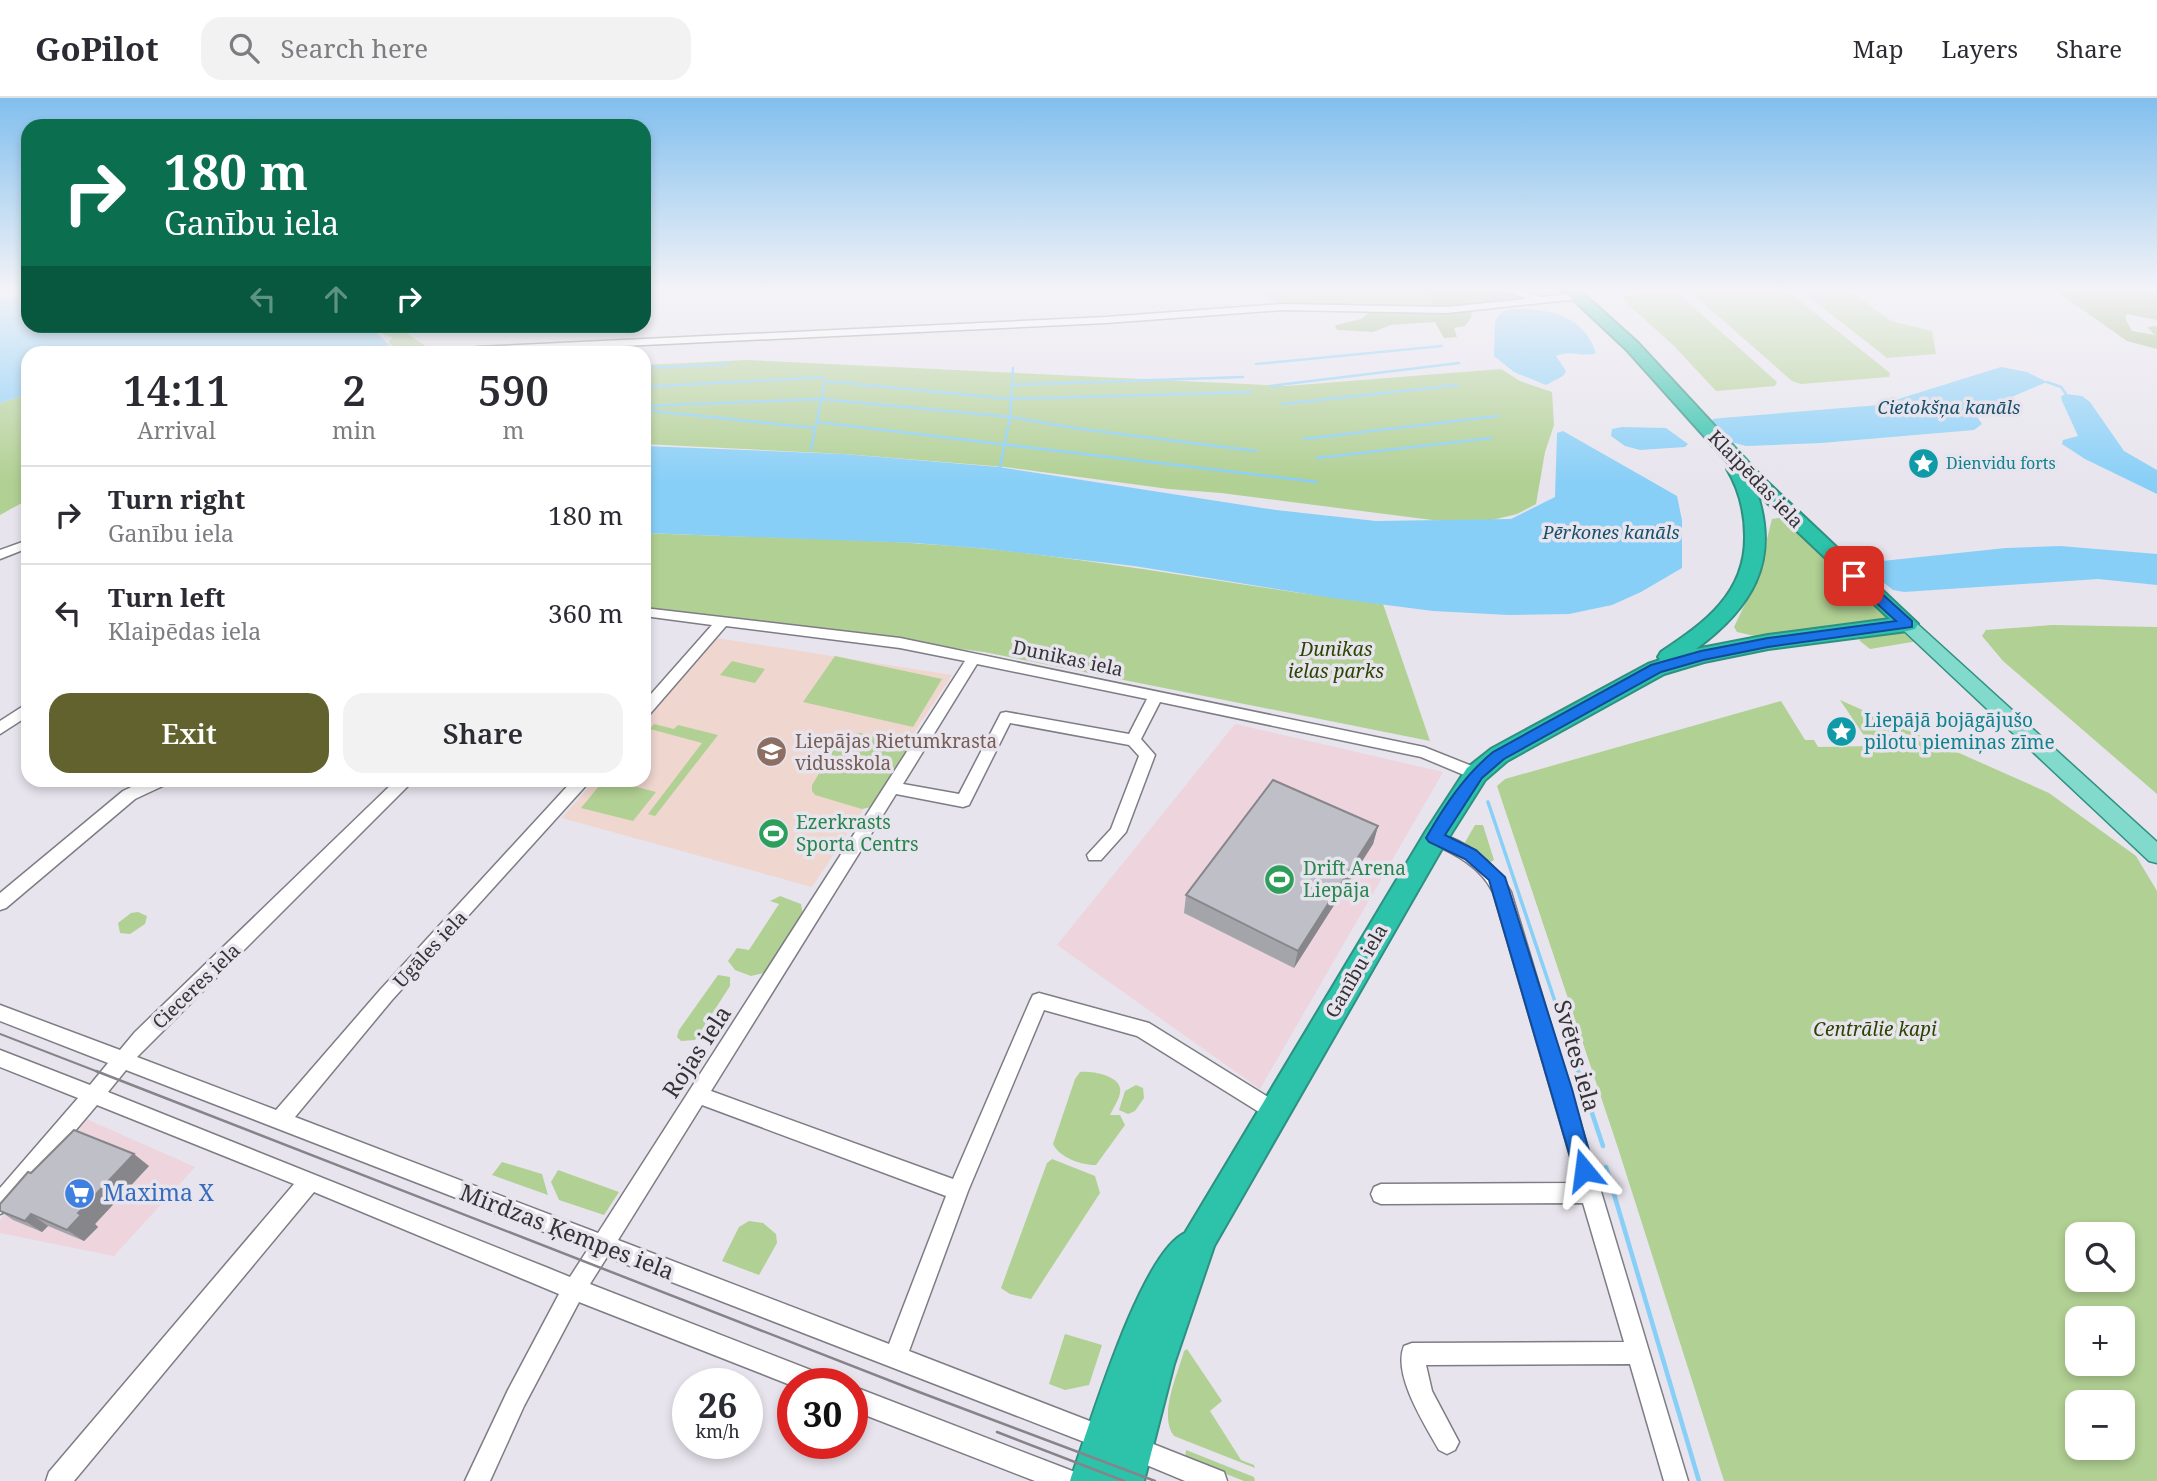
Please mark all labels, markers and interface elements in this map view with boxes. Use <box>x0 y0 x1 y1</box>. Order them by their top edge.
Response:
search box <box>201 17 691 80</box>
text: GoPilot <box>35 26 159 71</box>
icon: search <box>225 29 263 67</box>
text: Search here <box>281 30 428 66</box>
text: Map <box>1853 32 1904 65</box>
text: Layers <box>1942 32 2018 65</box>
text: Share <box>2056 32 2122 65</box>
text: 180 m <box>164 138 308 204</box>
icon: right <box>49 147 140 238</box>
text: Ganību iela <box>164 201 339 244</box>
icon: left <box>244 280 282 318</box>
icon: ahead <box>317 280 355 318</box>
icon: right <box>390 280 428 318</box>
text: 14:11 <box>123 361 230 418</box>
text: 2 <box>342 361 366 418</box>
text: 590 <box>478 361 549 418</box>
water label: Cietokšņa kanāls <box>1878 395 2020 419</box>
text: Arrival <box>137 414 216 446</box>
text: min <box>332 414 376 446</box>
text: m <box>503 414 524 446</box>
street label: Klaipēdas iela <box>1703 424 1809 534</box>
place icon: Dienvidu forts <box>1906 446 1940 480</box>
place label: Dienvidu forts <box>1946 452 2056 474</box>
text: Turn right <box>108 481 245 517</box>
icon: right <box>49 496 87 534</box>
text: 180 m <box>548 497 623 533</box>
text: Ganību iela <box>108 517 234 549</box>
water label: Pērkones kanāls <box>1541 520 1680 544</box>
pin <box>1824 546 1884 606</box>
icon: arrive <box>1835 557 1873 595</box>
text: Turn left <box>108 579 225 615</box>
icon: left <box>49 594 87 632</box>
text: 360 m <box>548 595 623 631</box>
text: Klaipēdas iela <box>108 615 261 647</box>
street label: Dunikas iela <box>1010 634 1126 682</box>
park label: Dunikas ielas parks <box>1288 636 1384 684</box>
button: Exit <box>49 693 329 773</box>
button: Share <box>343 693 623 773</box>
place label: Liepājā bojāgājušo pilotu piemiņas zīme <box>1864 707 2055 755</box>
place icon: Liepājā bojāgājušo pilotu piemiņas zīme <box>1824 714 1858 748</box>
place label: Liepājas Rietumkrasta vidusskola <box>795 728 997 776</box>
school or university icon: Liepājas Rietumkrasta vidusskola <box>755 735 789 769</box>
place label: Ezerkrasts Sporta Centrs <box>796 809 919 857</box>
sports icon: Ezerkrasts Sporta Centrs <box>756 816 790 850</box>
place label: Drift Arena Liepāja <box>1303 855 1406 903</box>
sports icon: Drift Arena Liepāja <box>1263 862 1297 896</box>
street label: Ugāles iela <box>387 905 473 993</box>
street label: Ganību iela <box>1319 919 1393 1023</box>
street label: Cieceres iela <box>146 937 246 1035</box>
street label: Svētes iela <box>1547 996 1609 1115</box>
street label: Rojas iela <box>654 999 738 1104</box>
park label: Centrālie kapi <box>1813 1016 1937 1042</box>
position arrow <box>1547 1133 1621 1207</box>
street label: Mirdzas Ķempes iela <box>456 1175 679 1287</box>
supermarket icon: Maxima X <box>63 1176 97 1210</box>
place label: Maxima X <box>103 1176 214 1208</box>
map controls <box>2065 1222 2135 1460</box>
button: search <box>2065 1222 2135 1292</box>
button: + <box>2065 1306 2135 1376</box>
speed limit sign: 30 <box>777 1368 868 1459</box>
text: 26 <box>698 1381 737 1428</box>
button: − <box>2065 1390 2135 1460</box>
text: km/h <box>695 1419 740 1443</box>

